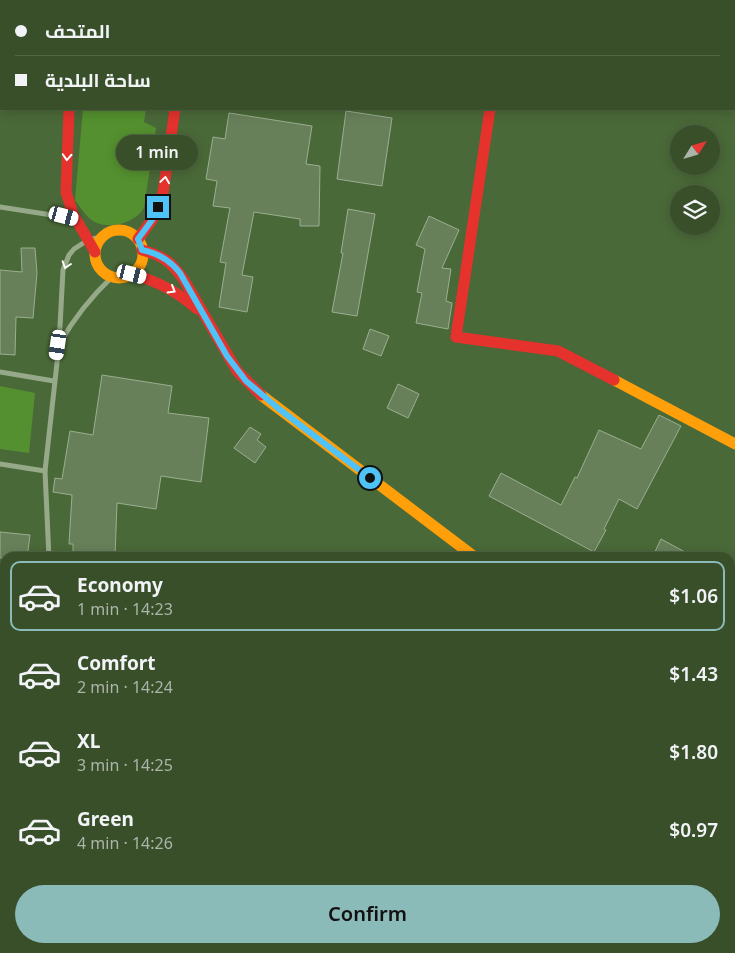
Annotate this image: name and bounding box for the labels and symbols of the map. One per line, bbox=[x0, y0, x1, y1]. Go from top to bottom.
north arrow bbox=[670, 125, 720, 175]
callout: 1 min bbox=[117, 134, 199, 170]
one-way arrow bbox=[62, 154, 72, 162]
one-way arrow bbox=[159, 175, 170, 183]
route end bbox=[147, 196, 169, 218]
car bbox=[47, 205, 80, 227]
one-way arrow bbox=[61, 261, 71, 269]
car bbox=[115, 263, 148, 285]
one-way arrow bbox=[166, 284, 175, 294]
car bbox=[48, 329, 67, 361]
route start bbox=[359, 467, 381, 489]

